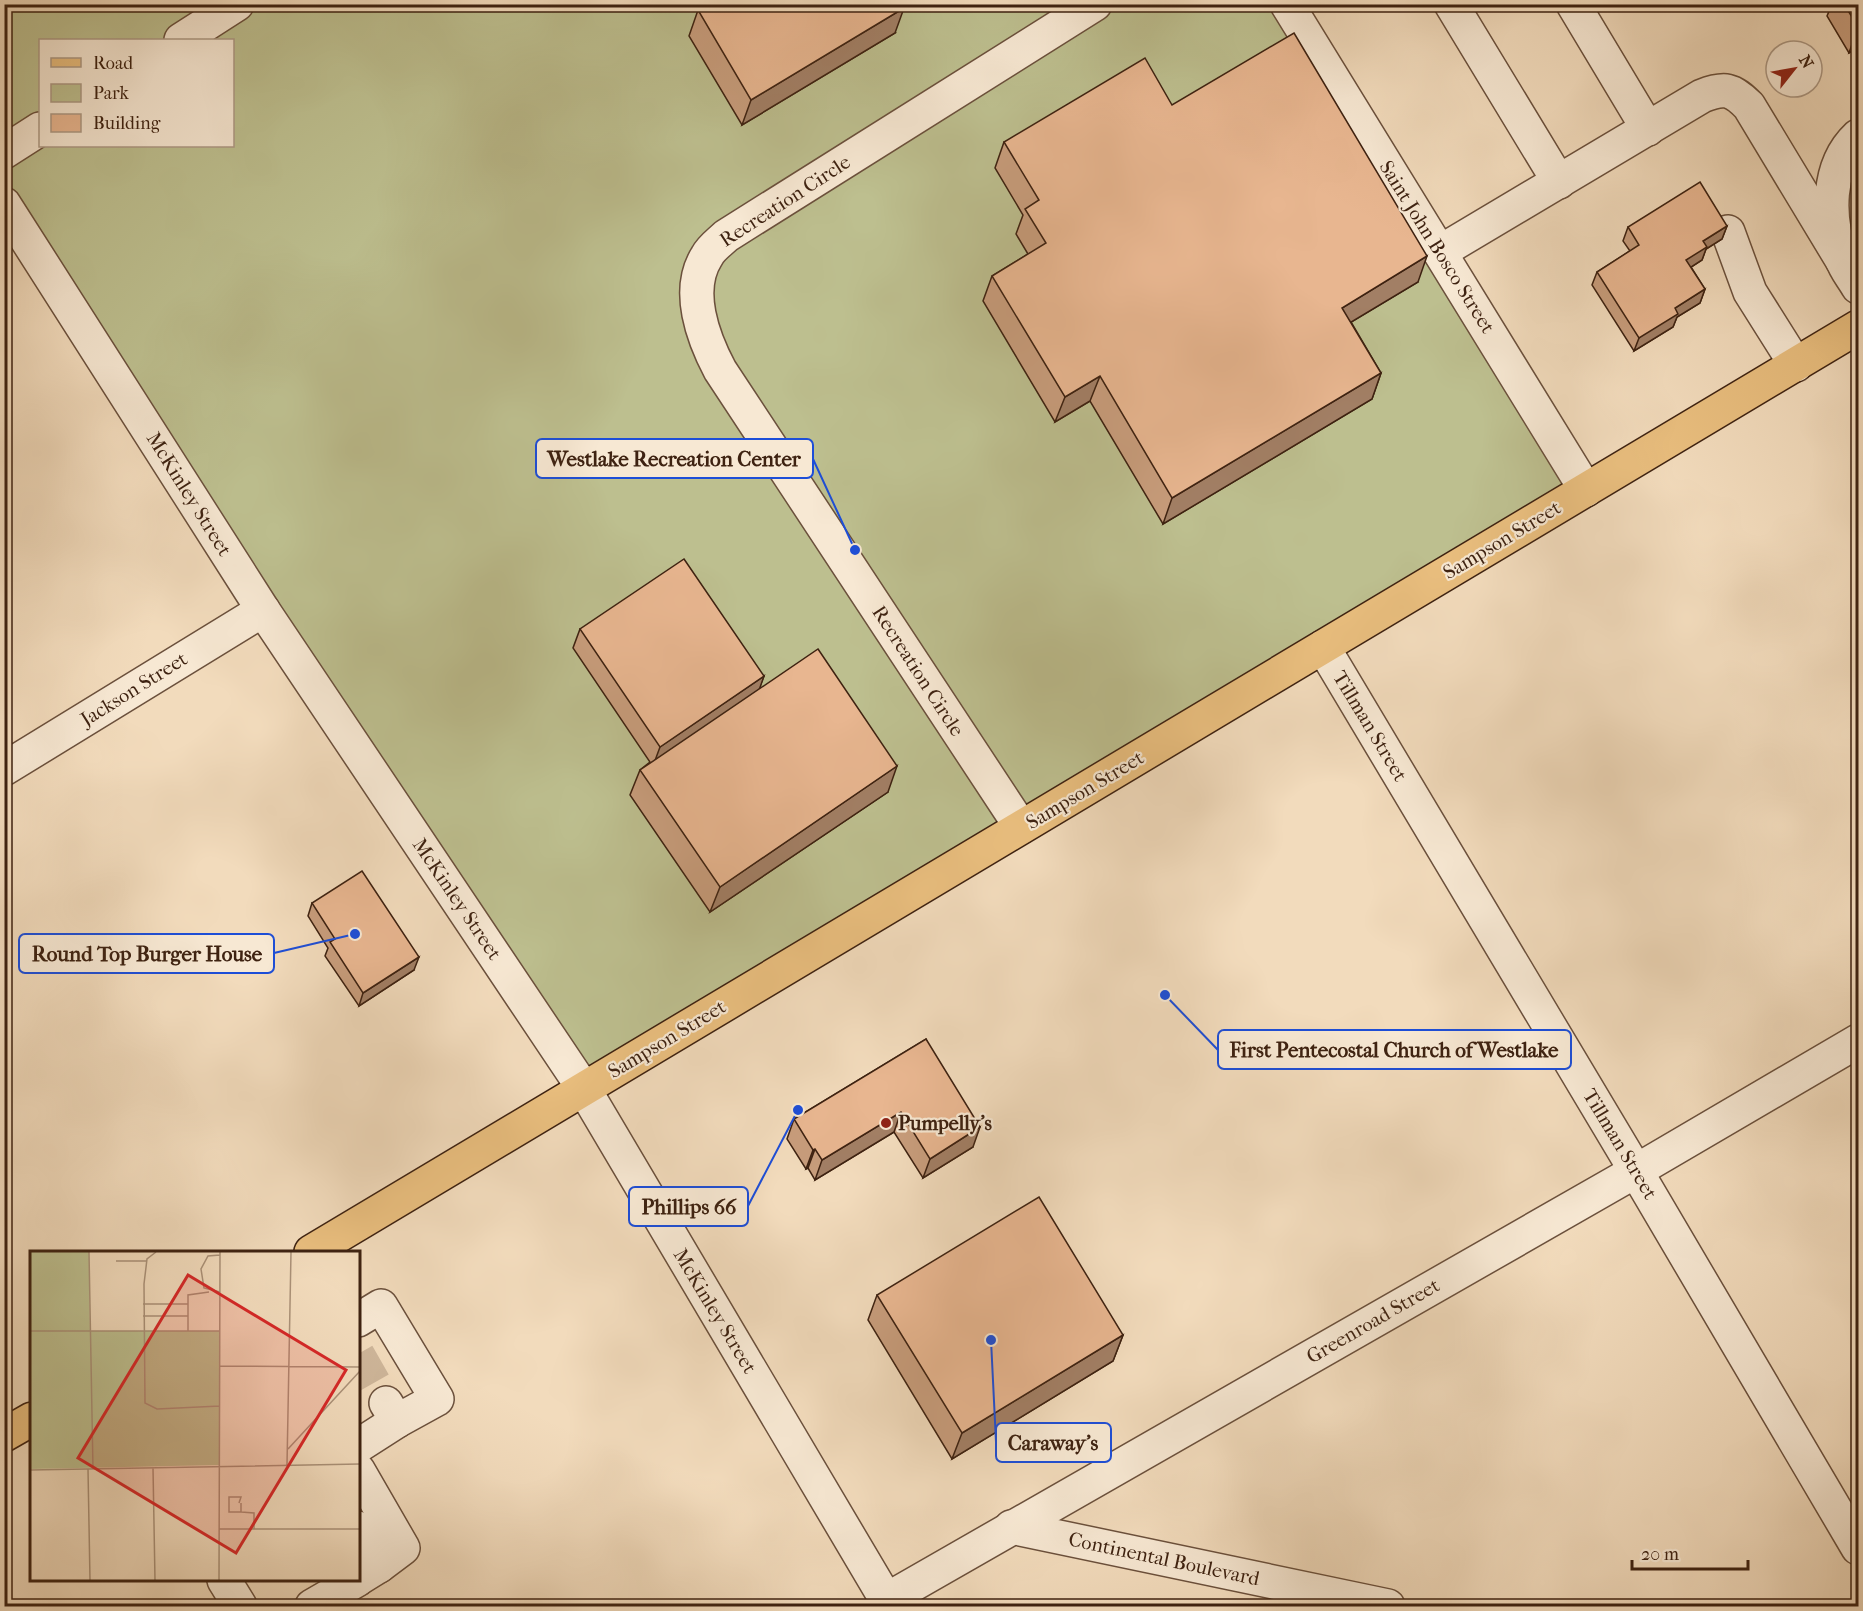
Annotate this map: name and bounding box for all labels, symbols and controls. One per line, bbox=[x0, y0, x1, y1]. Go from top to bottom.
legend bbox=[39, 39, 234, 147]
north arrow bbox=[1764, 39, 1824, 99]
text: N bbox=[1795, 51, 1818, 72]
text: Road bbox=[93, 53, 133, 74]
text: Park bbox=[93, 83, 130, 104]
text: Building bbox=[93, 113, 161, 134]
street label: Recreation Circle bbox=[715, 150, 855, 252]
street label: Saint John Bosco Street bbox=[1374, 156, 1500, 338]
street label: McKinley Street bbox=[142, 428, 236, 560]
callout: Westlake Recreation Center bbox=[536, 439, 813, 478]
text: Westlake Recreation Center bbox=[546, 447, 802, 471]
street label: Sampson Street bbox=[1439, 496, 1565, 584]
street label: Recreation Circle bbox=[867, 601, 969, 741]
street label: Jackson Street bbox=[75, 647, 192, 732]
street label: Tillman Street bbox=[1328, 667, 1412, 785]
street label: Sampson Street bbox=[1022, 746, 1148, 834]
street label: McKinley Street bbox=[408, 834, 506, 964]
callout: Round Top Burger House bbox=[19, 934, 274, 973]
text: Round Top Burger House bbox=[32, 942, 263, 966]
street label: Sampson Street bbox=[604, 995, 730, 1083]
callout: First Pentecostal Church of Westlake bbox=[1218, 1030, 1571, 1069]
text: First Pentecostal Church of Westlake bbox=[1229, 1038, 1559, 1062]
street label: Tillman Street bbox=[1578, 1085, 1662, 1203]
place label: Pumpelly's bbox=[898, 1112, 993, 1135]
marker: Pumpelly's bbox=[879, 1116, 893, 1130]
callout: Phillips 66 bbox=[629, 1187, 748, 1226]
text: Phillips 66 bbox=[642, 1195, 737, 1219]
street label: McKinley Street bbox=[669, 1244, 761, 1378]
inset map bbox=[30, 1251, 360, 1581]
street label: Greenroad Street bbox=[1302, 1274, 1444, 1368]
callout: Caraway's bbox=[996, 1423, 1111, 1462]
text: Caraway's bbox=[1008, 1431, 1099, 1455]
street label: Continental Boulevard bbox=[1066, 1528, 1263, 1591]
scale bar bbox=[1632, 1533, 1748, 1571]
text: 20 m bbox=[1641, 1544, 1679, 1565]

